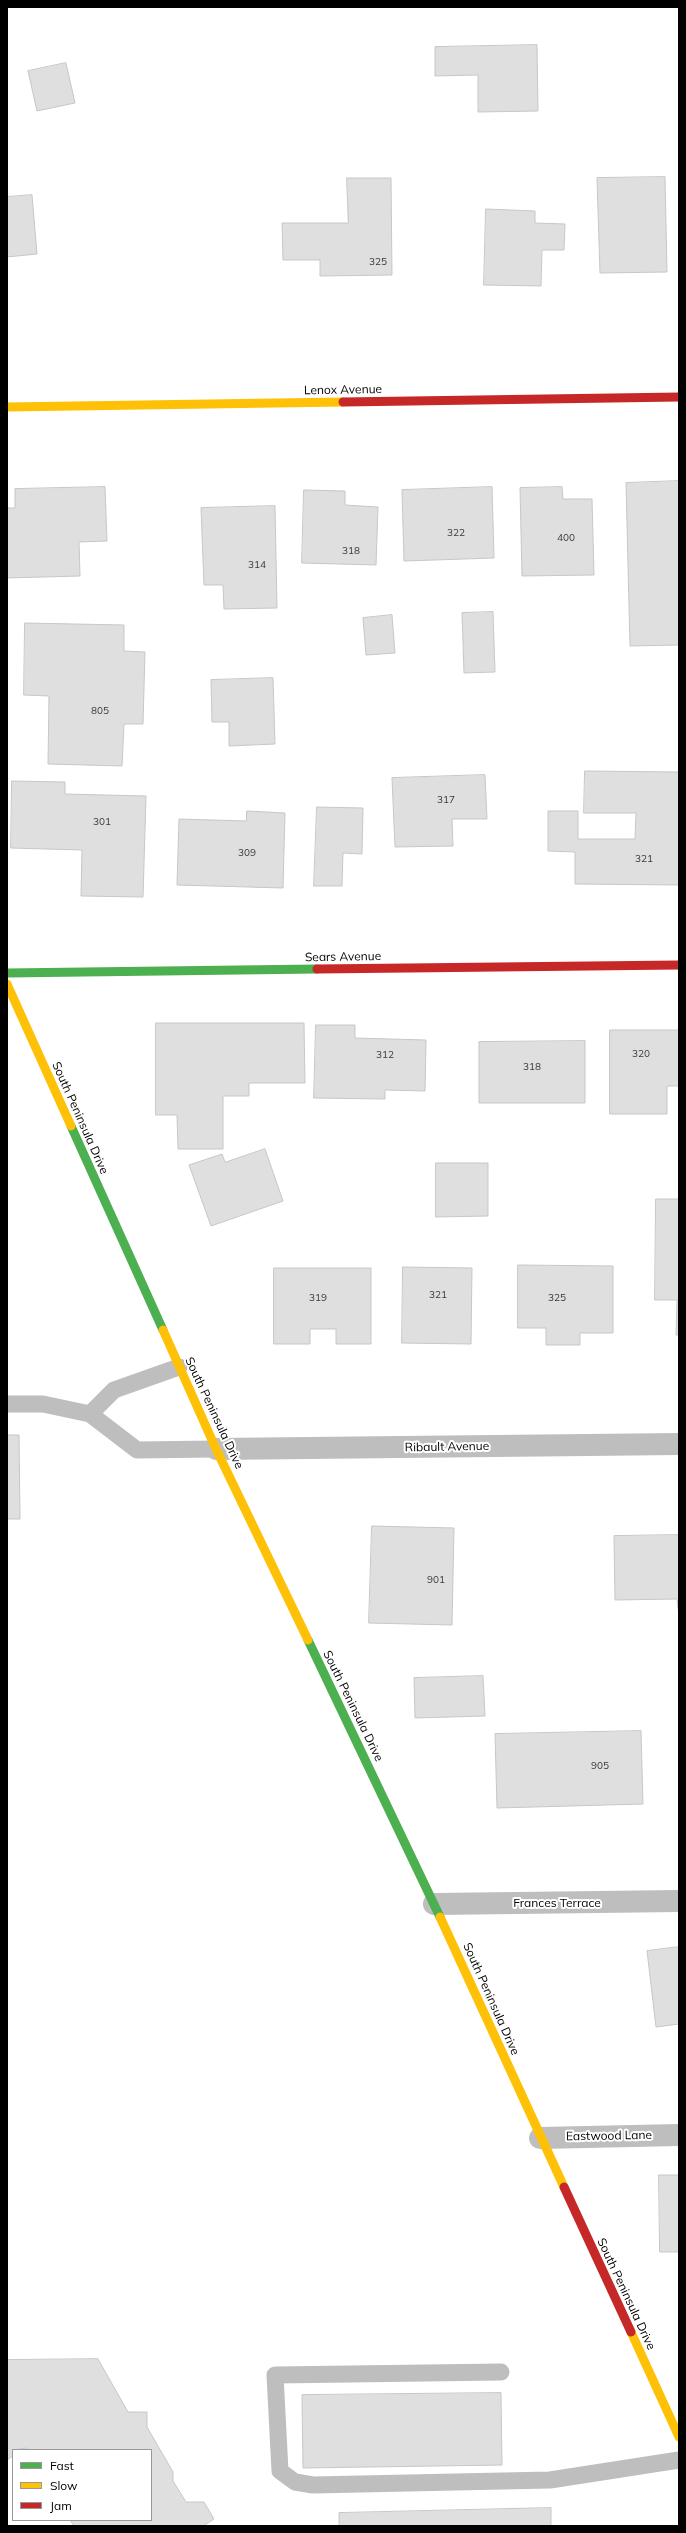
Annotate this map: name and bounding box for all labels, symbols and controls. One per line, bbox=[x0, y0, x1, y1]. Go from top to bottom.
house number: 325 bbox=[369, 256, 387, 268]
street label: Lenox Avenue bbox=[304, 382, 382, 398]
house number: 322 bbox=[447, 527, 465, 539]
house number: 400 bbox=[557, 532, 575, 544]
house number: 318 bbox=[342, 545, 360, 557]
house number: 314 bbox=[248, 559, 266, 571]
house number: 805 bbox=[91, 705, 109, 717]
house number: 317 bbox=[437, 794, 455, 806]
house number: 301 bbox=[93, 816, 111, 828]
house number: 309 bbox=[238, 847, 256, 859]
house number: 321 bbox=[635, 853, 653, 865]
street label: Sears Avenue bbox=[305, 949, 381, 965]
house number: 320 bbox=[632, 1048, 650, 1060]
house number: 312 bbox=[376, 1049, 394, 1061]
street label: South Peninsula Drive bbox=[49, 1060, 111, 1176]
house number: 318 bbox=[523, 1061, 541, 1073]
house number: 321 bbox=[429, 1289, 447, 1301]
house number: 319 bbox=[309, 1292, 327, 1304]
house number: 325 bbox=[548, 1292, 566, 1304]
street label: South Peninsula Drive bbox=[182, 1355, 246, 1471]
street label: Ribault Avenue bbox=[405, 1439, 489, 1455]
house number: 901 bbox=[427, 1574, 445, 1586]
street label: South Peninsula Drive bbox=[320, 1648, 386, 1764]
house number: 905 bbox=[591, 1760, 609, 1772]
street label: Frances Terrace bbox=[513, 1896, 601, 1910]
street label: South Peninsula Drive bbox=[460, 1941, 522, 2057]
street label: Eastwood Lane bbox=[566, 2128, 652, 2144]
street label: South Peninsula Drive bbox=[594, 2236, 658, 2352]
legend bbox=[12, 2449, 152, 2521]
text: Fast bbox=[50, 2458, 74, 2473]
text: Slow bbox=[50, 2478, 78, 2493]
text: Jam bbox=[50, 2498, 72, 2513]

